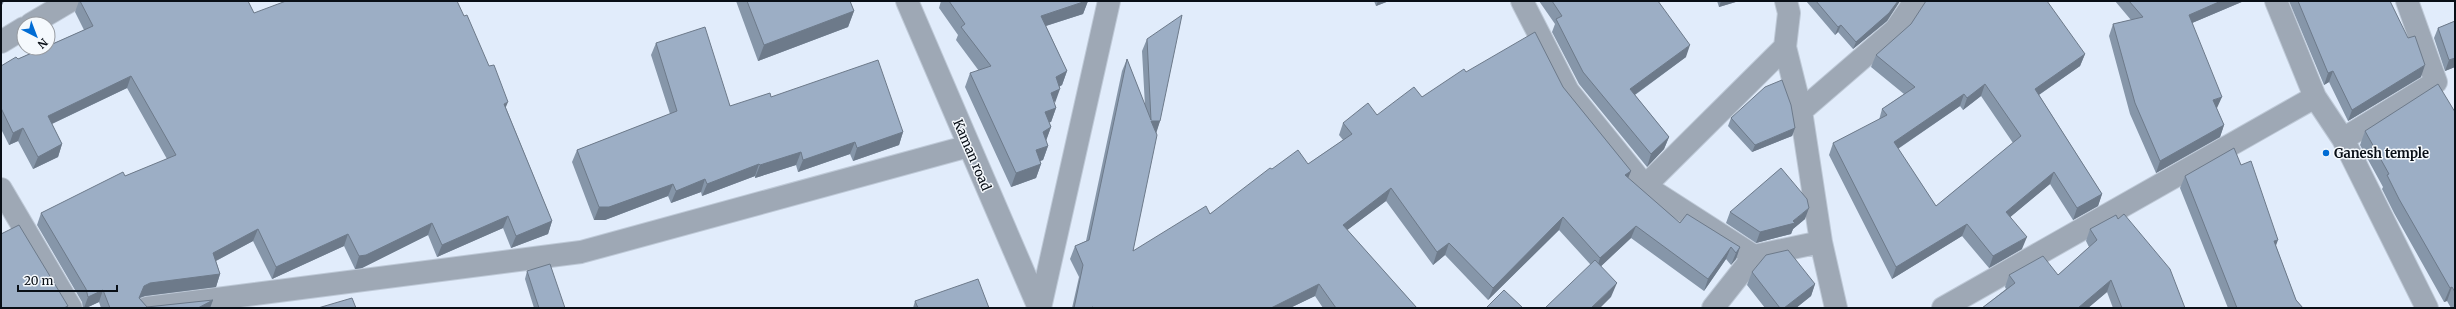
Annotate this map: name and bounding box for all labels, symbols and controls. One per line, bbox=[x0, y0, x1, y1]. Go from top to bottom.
north arrow bbox=[16, 16, 56, 56]
text: N bbox=[35, 35, 51, 52]
street label: Kaman road bbox=[949, 117, 995, 193]
place label: Ganesh temple bbox=[2334, 145, 2429, 162]
marker: Ganesh temple bbox=[2321, 148, 2331, 158]
scale bar bbox=[18, 267, 117, 293]
text: 20 m bbox=[24, 273, 53, 288]

